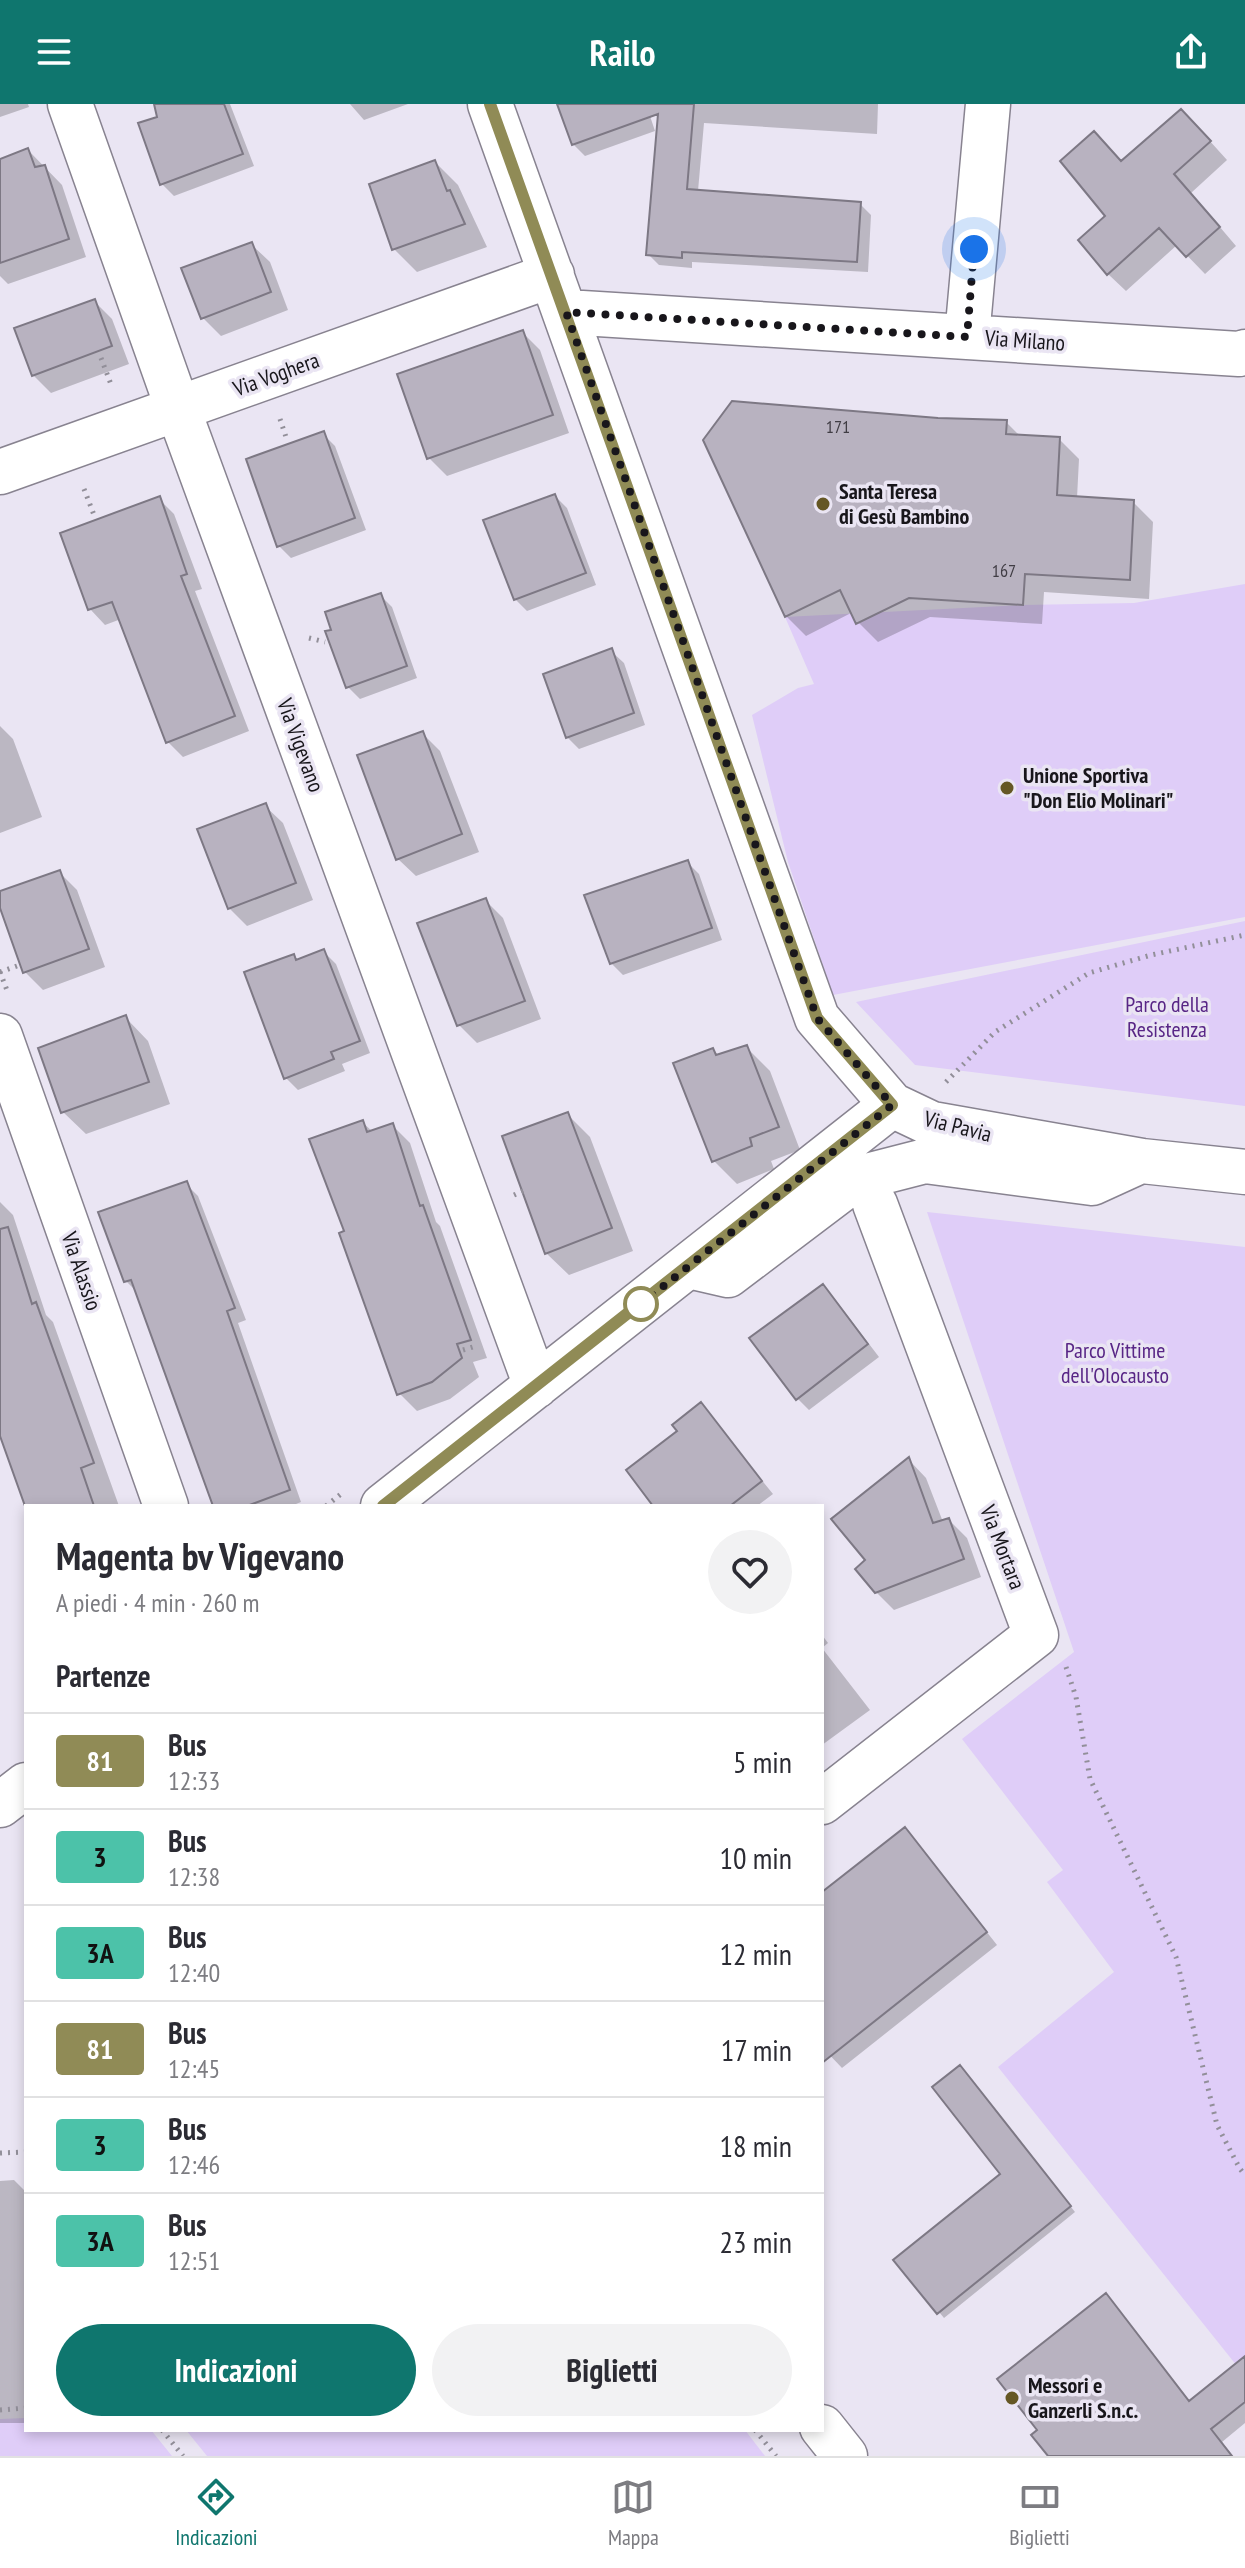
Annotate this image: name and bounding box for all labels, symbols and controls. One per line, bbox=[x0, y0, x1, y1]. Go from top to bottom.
text: Railo bbox=[590, 29, 655, 76]
icon: menu bbox=[32, 30, 76, 74]
icon: share bbox=[1169, 30, 1213, 74]
your location bbox=[954, 229, 994, 269]
street label: Via Milano bbox=[983, 323, 1066, 357]
street label: Via Voghera bbox=[228, 346, 323, 403]
house number: 171 bbox=[826, 415, 850, 438]
place label: Santa Teresa di Gesù Bambino bbox=[839, 477, 969, 530]
marker: Santa Teresa di Gesù Bambino bbox=[814, 495, 832, 513]
house number: 167 bbox=[992, 559, 1016, 582]
street label: Via Vigevano bbox=[271, 693, 331, 796]
place label: Unione Sportiva "Don Elio Molinari" bbox=[1023, 761, 1174, 814]
marker: Unione Sportiva "Don Elio Molinari" bbox=[998, 779, 1016, 797]
park label: Parco della Resistenza bbox=[1125, 990, 1209, 1043]
street label: Via Pavia bbox=[920, 1104, 995, 1148]
street label: Via Alassio bbox=[55, 1227, 108, 1314]
unlabelled marker bbox=[624, 1287, 658, 1321]
park label: Parco Vittime dell'Olocausto bbox=[1061, 1336, 1169, 1389]
street label: Via Mortara bbox=[974, 1500, 1032, 1593]
button: heart bbox=[708, 1530, 792, 1614]
text: Magenta bv Vigevano bbox=[56, 1531, 344, 1580]
text: A piedi · 4 min · 260 m bbox=[56, 1586, 259, 1619]
text: Partenze bbox=[56, 1656, 151, 1695]
text: Bus bbox=[168, 1725, 207, 1764]
text: 81 bbox=[87, 1742, 113, 1779]
text: 5 min bbox=[733, 1742, 792, 1781]
text: 12:33 bbox=[168, 1764, 220, 1797]
text: Bus bbox=[168, 1821, 207, 1860]
text: 3 bbox=[93, 1838, 107, 1875]
text: 10 min bbox=[719, 1838, 792, 1877]
text: 12:38 bbox=[168, 1860, 220, 1893]
text: Bus bbox=[168, 1917, 207, 1956]
text: 3A bbox=[86, 1934, 114, 1971]
text: 12 min bbox=[719, 1934, 792, 1973]
text: 12:40 bbox=[168, 1956, 220, 1989]
text: Bus bbox=[168, 2013, 207, 2052]
text: 81 bbox=[87, 2030, 113, 2067]
text: 17 min bbox=[721, 2030, 792, 2069]
text: 12:45 bbox=[168, 2052, 220, 2085]
text: Bus bbox=[168, 2109, 207, 2148]
text: 3 bbox=[93, 2126, 107, 2163]
text: 18 min bbox=[719, 2126, 792, 2165]
text: 12:46 bbox=[168, 2148, 220, 2181]
text: Bus bbox=[168, 2205, 207, 2244]
text: 3A bbox=[86, 2222, 114, 2259]
text: 23 min bbox=[719, 2222, 792, 2261]
text: 12:51 bbox=[168, 2244, 220, 2277]
button: Indicazioni bbox=[56, 2324, 416, 2416]
button: Biglietti bbox=[432, 2324, 792, 2416]
place label: Messori e Ganzerli S.n.c. bbox=[1028, 2371, 1138, 2424]
marker: Messori e Ganzerli S.n.c. bbox=[1003, 2389, 1021, 2407]
tab: Indicazioni bbox=[175, 2475, 258, 2551]
tab: Mappa bbox=[608, 2475, 659, 2551]
tab: Biglietti bbox=[1009, 2475, 1070, 2551]

